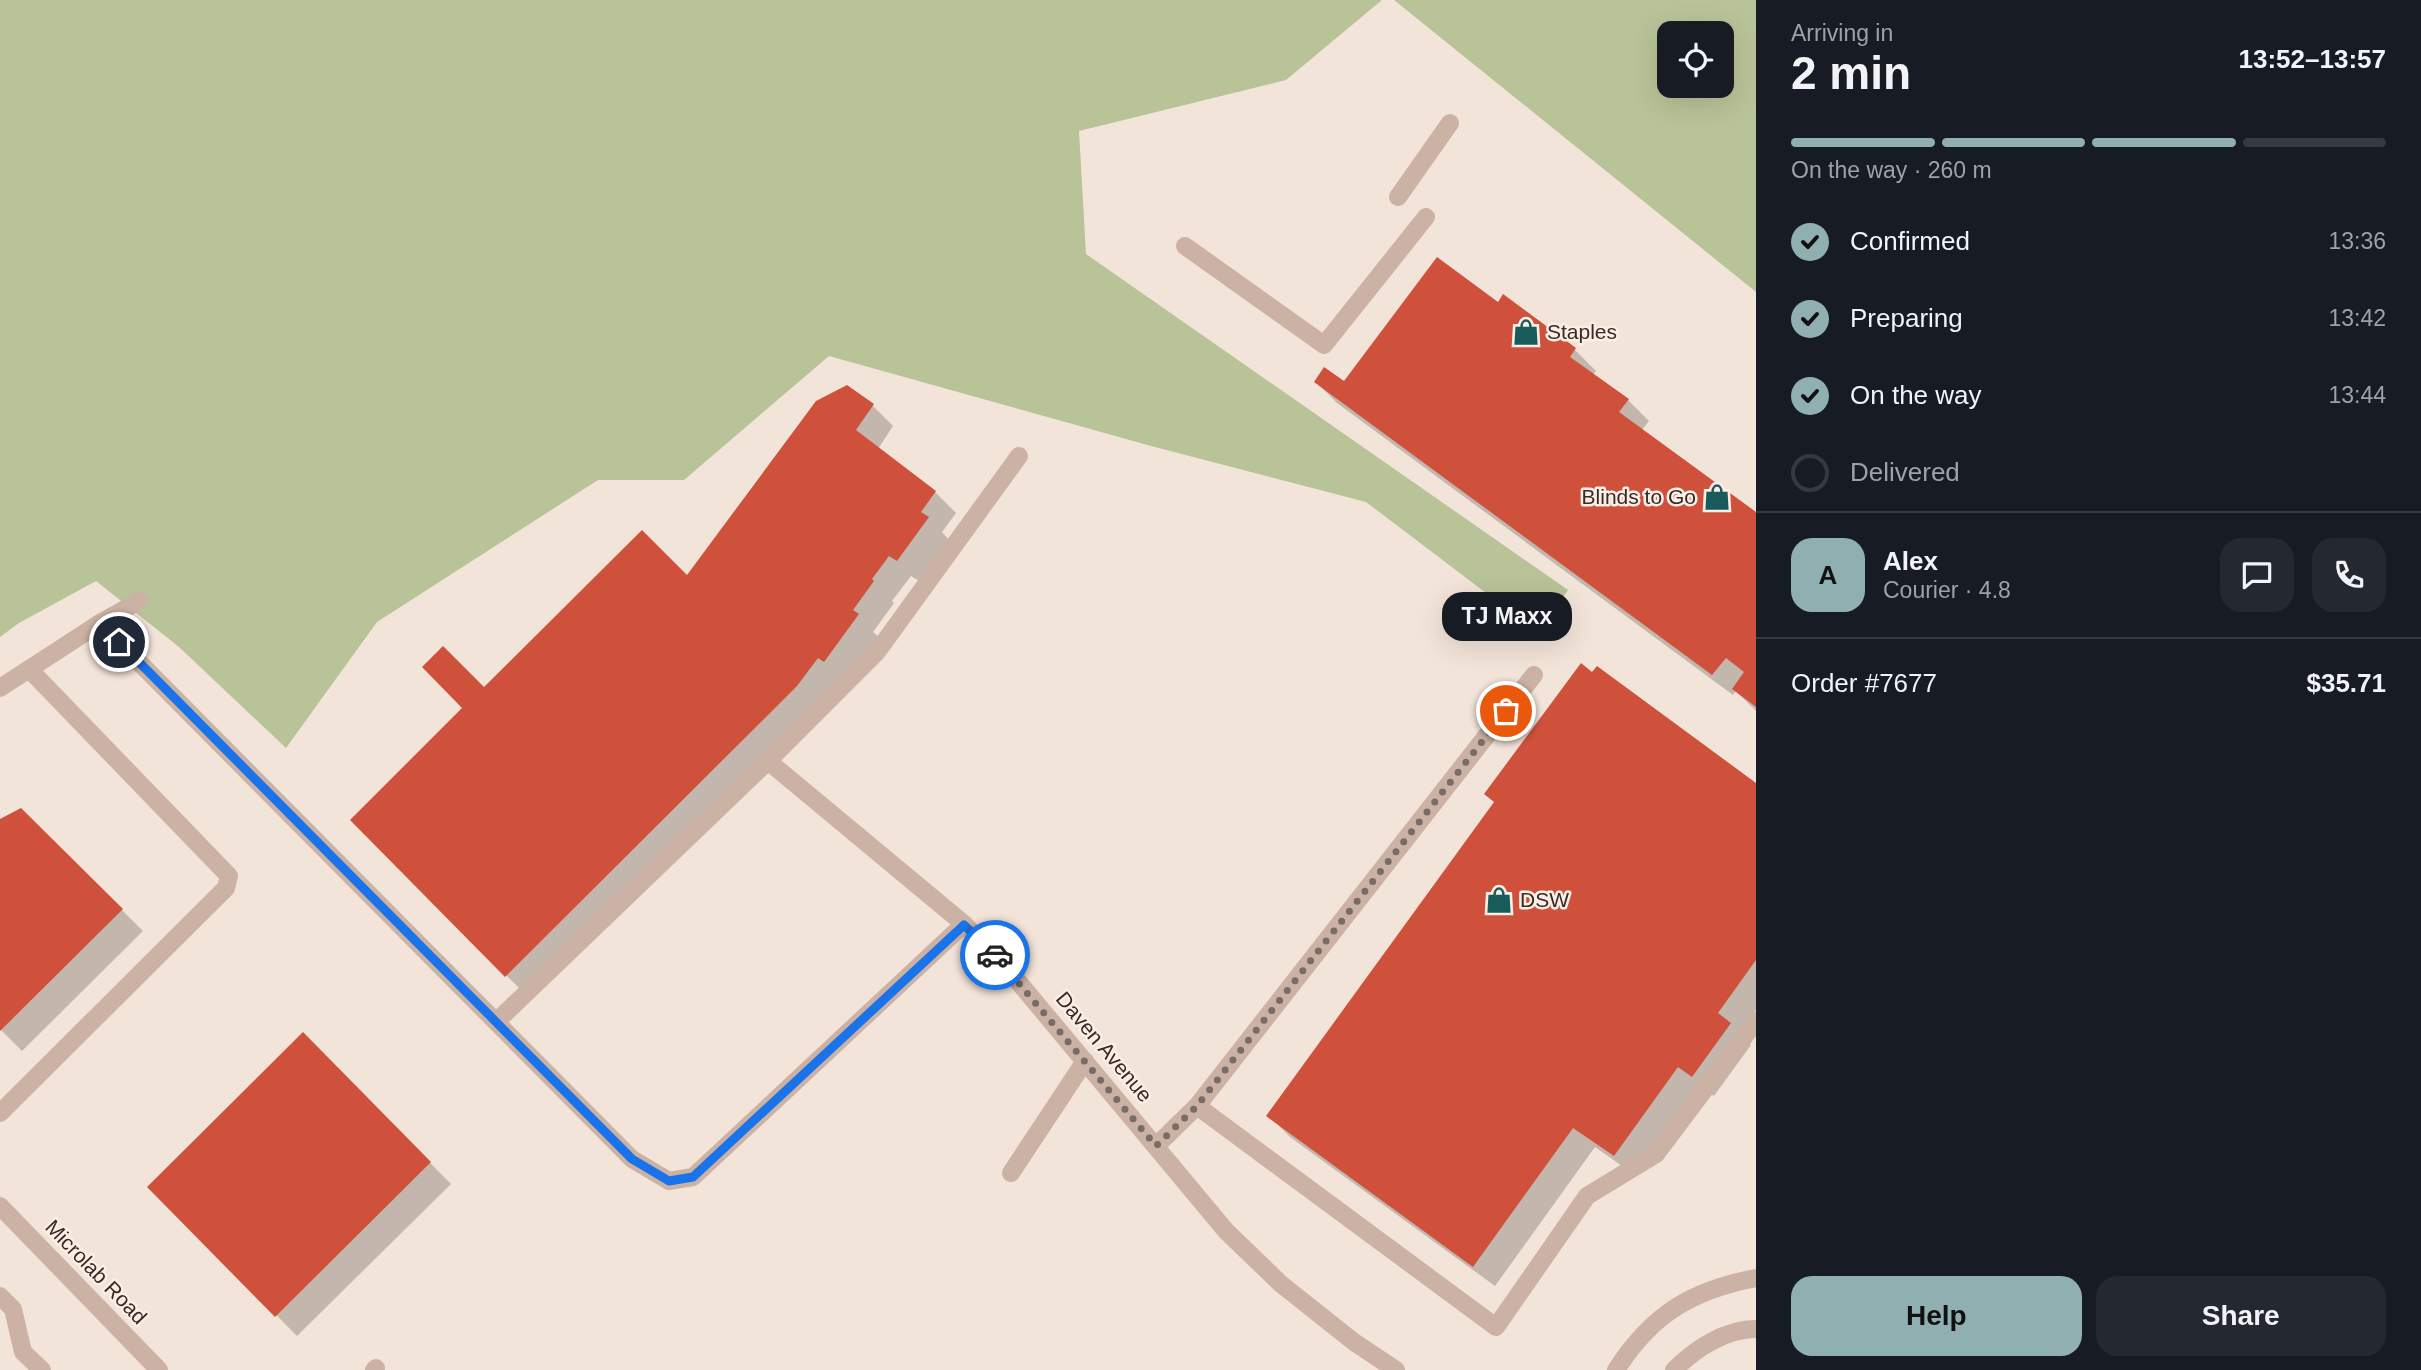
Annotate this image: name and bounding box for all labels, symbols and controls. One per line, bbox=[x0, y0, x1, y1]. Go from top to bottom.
text: Arriving in bbox=[1791, 20, 1893, 46]
map controls bbox=[1657, 21, 1734, 98]
button: locate bbox=[1657, 21, 1734, 98]
text: 13:52–13:57 bbox=[2239, 44, 2386, 74]
text: 2 min bbox=[1791, 47, 1911, 99]
text: On the way · 260 m bbox=[1791, 157, 1992, 183]
icon: check bbox=[1791, 223, 1829, 261]
text: Confirmed bbox=[1850, 226, 1970, 256]
text: 13:36 bbox=[2328, 228, 2386, 254]
icon: check bbox=[1791, 300, 1829, 338]
text: Preparing bbox=[1850, 303, 1963, 333]
text: 13:42 bbox=[2328, 305, 2386, 331]
shop icon: Staples bbox=[1511, 317, 1541, 347]
place label: Staples bbox=[1547, 320, 1617, 343]
icon: check bbox=[1791, 377, 1829, 415]
text: On the way bbox=[1850, 380, 1982, 410]
text: 13:44 bbox=[2328, 382, 2386, 408]
text: Delivered bbox=[1850, 457, 1960, 487]
shop icon: Blinds to Go bbox=[1702, 482, 1732, 512]
place label: Blinds to Go bbox=[1582, 485, 1696, 508]
button: chat bbox=[2220, 538, 2294, 612]
button: phone bbox=[2312, 538, 2386, 612]
text: Alex bbox=[1883, 546, 1938, 576]
text: A bbox=[1819, 560, 1837, 590]
text: Courier · 4.8 bbox=[1883, 577, 2011, 603]
callout: TJ Maxx bbox=[1441, 592, 1571, 641]
text: TJ Maxx bbox=[1462, 603, 1552, 629]
pin bbox=[89, 612, 149, 672]
icon: home bbox=[100, 623, 138, 661]
text: Order #7677 bbox=[1791, 668, 1937, 698]
text: $35.71 bbox=[2306, 668, 2386, 698]
pin bbox=[1476, 681, 1536, 741]
icon: bag bbox=[1487, 692, 1525, 730]
shop icon: DSW bbox=[1484, 885, 1514, 915]
place label: DSW bbox=[1520, 888, 1569, 911]
courier bbox=[960, 920, 1030, 990]
icon: car bbox=[976, 936, 1014, 974]
street label: Daven Avenue bbox=[1052, 987, 1157, 1106]
street label: Microlab Road bbox=[41, 1215, 152, 1328]
button: Help bbox=[1791, 1276, 2082, 1356]
button: Share bbox=[2096, 1276, 2386, 1356]

